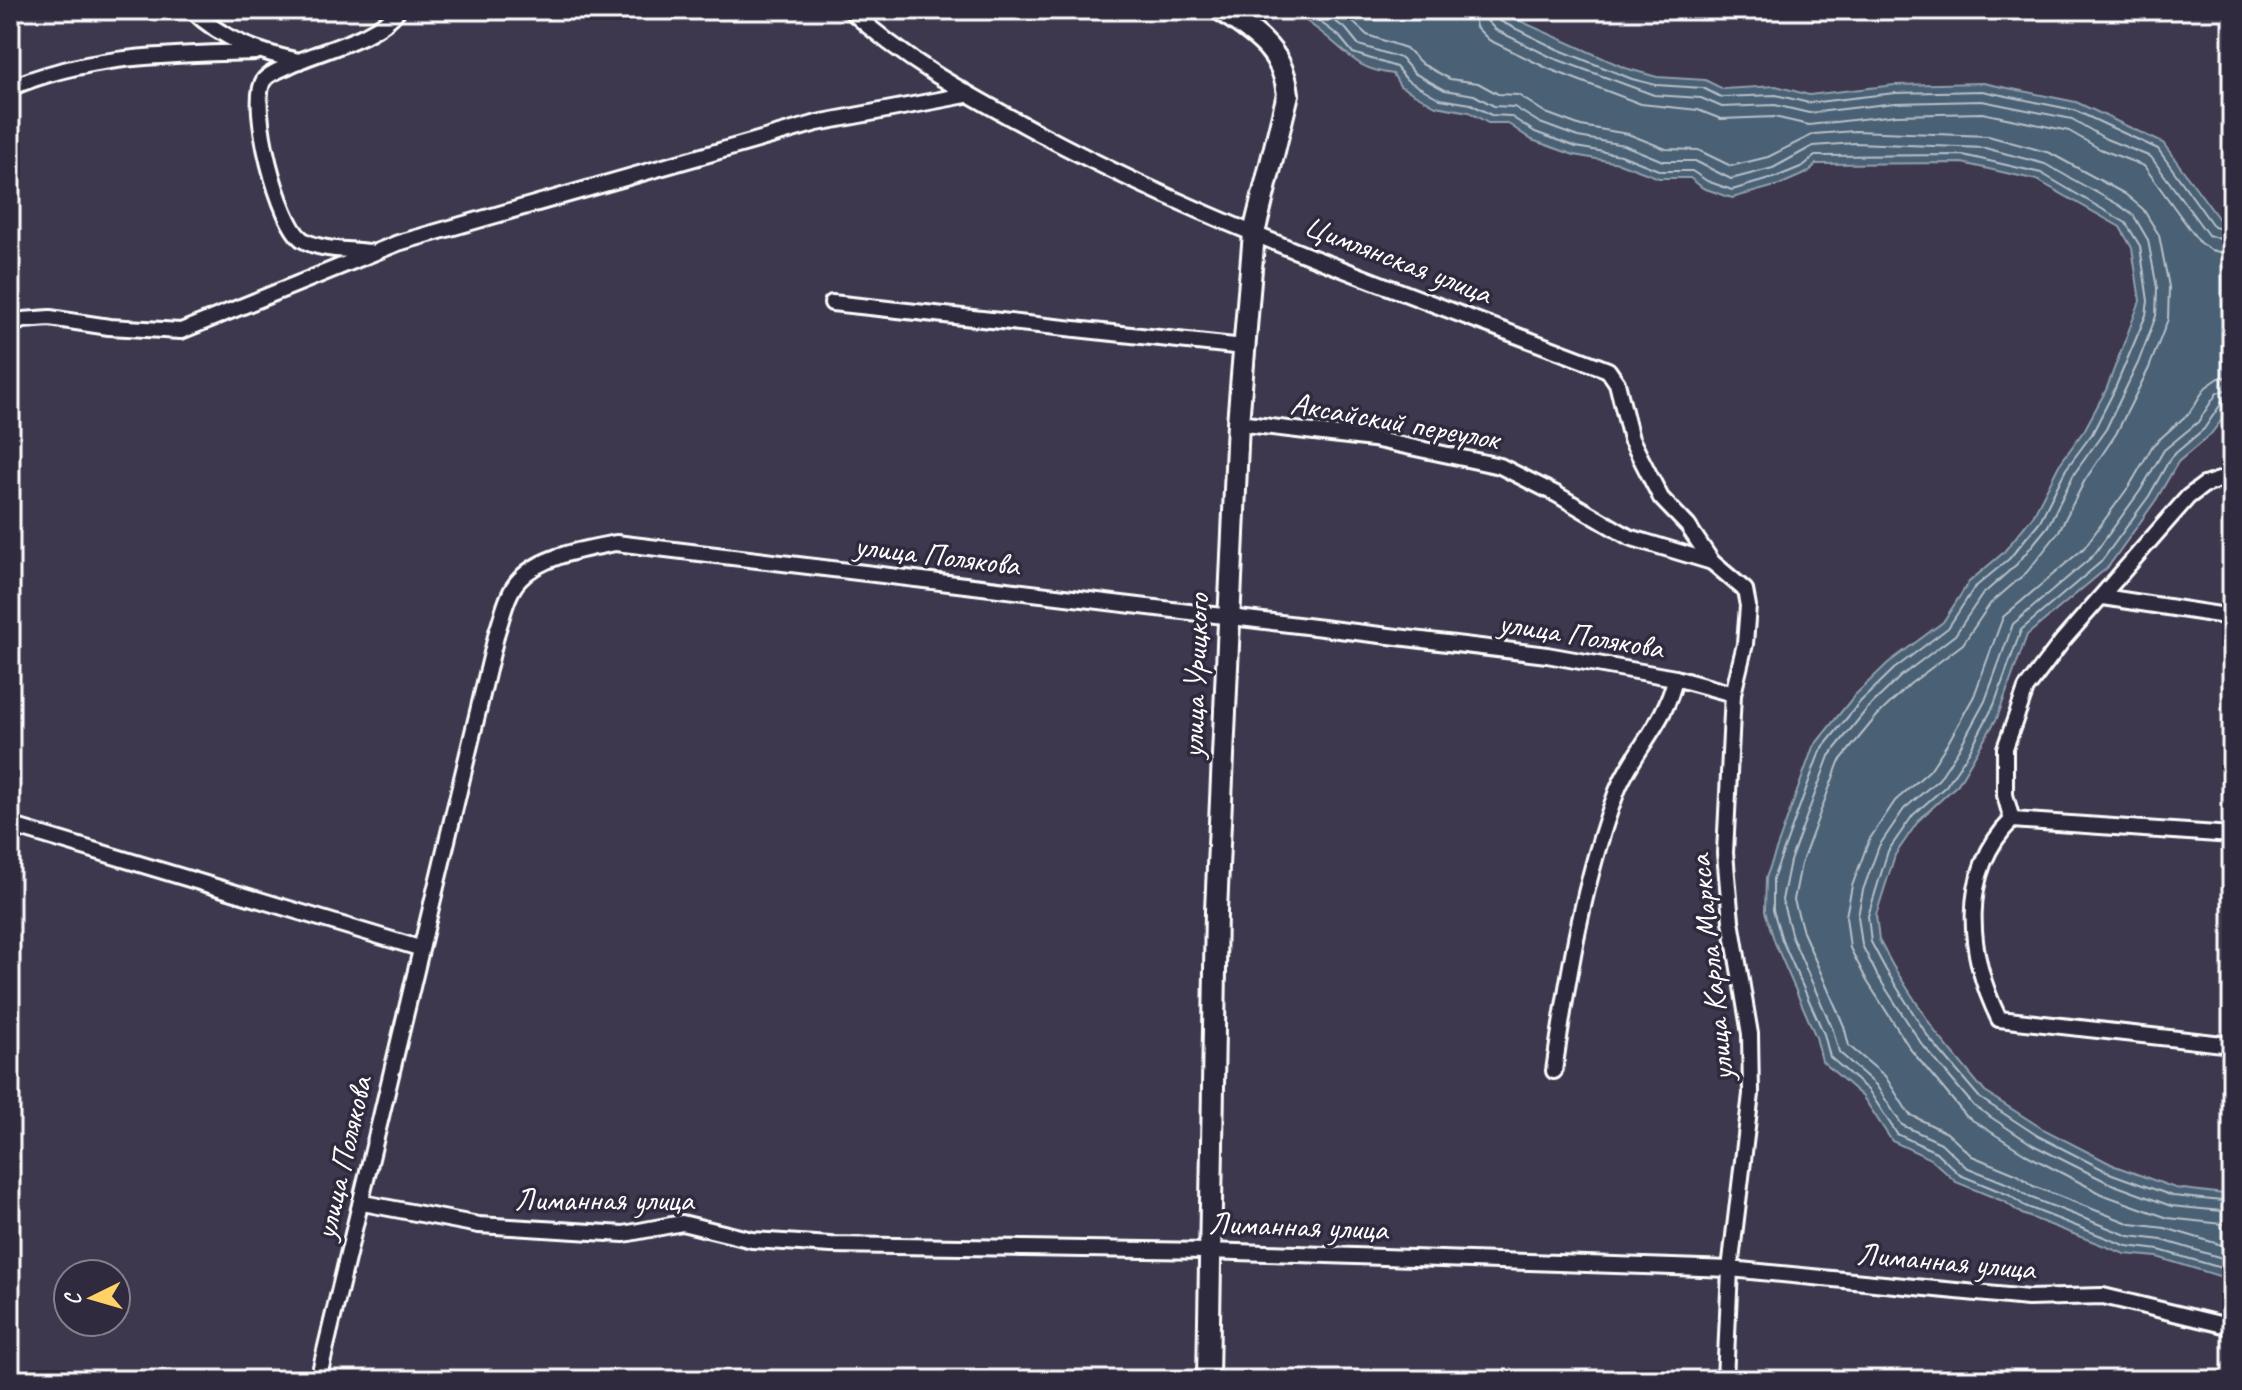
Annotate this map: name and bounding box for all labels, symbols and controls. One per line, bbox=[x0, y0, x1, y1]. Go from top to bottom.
street label: Цимлянская улица bbox=[1298, 204, 1499, 314]
street label: Аксайский переулок bbox=[1288, 383, 1506, 460]
street label: улица Полякова bbox=[850, 524, 1024, 586]
street label: улица Урицкого bbox=[1172, 591, 1218, 761]
street label: улица Полякова bbox=[1494, 601, 1668, 669]
street label: улица Карла Маркса bbox=[1679, 851, 1743, 1085]
street label: улица Полякова bbox=[304, 1071, 382, 1245]
street label: Лиманная улица bbox=[514, 1179, 696, 1220]
street label: Лиманная улица bbox=[1208, 1202, 1390, 1250]
street label: Лиманная улица bbox=[1855, 1233, 2039, 1289]
north arrow bbox=[52, 1258, 132, 1338]
text: С bbox=[58, 1290, 87, 1306]

